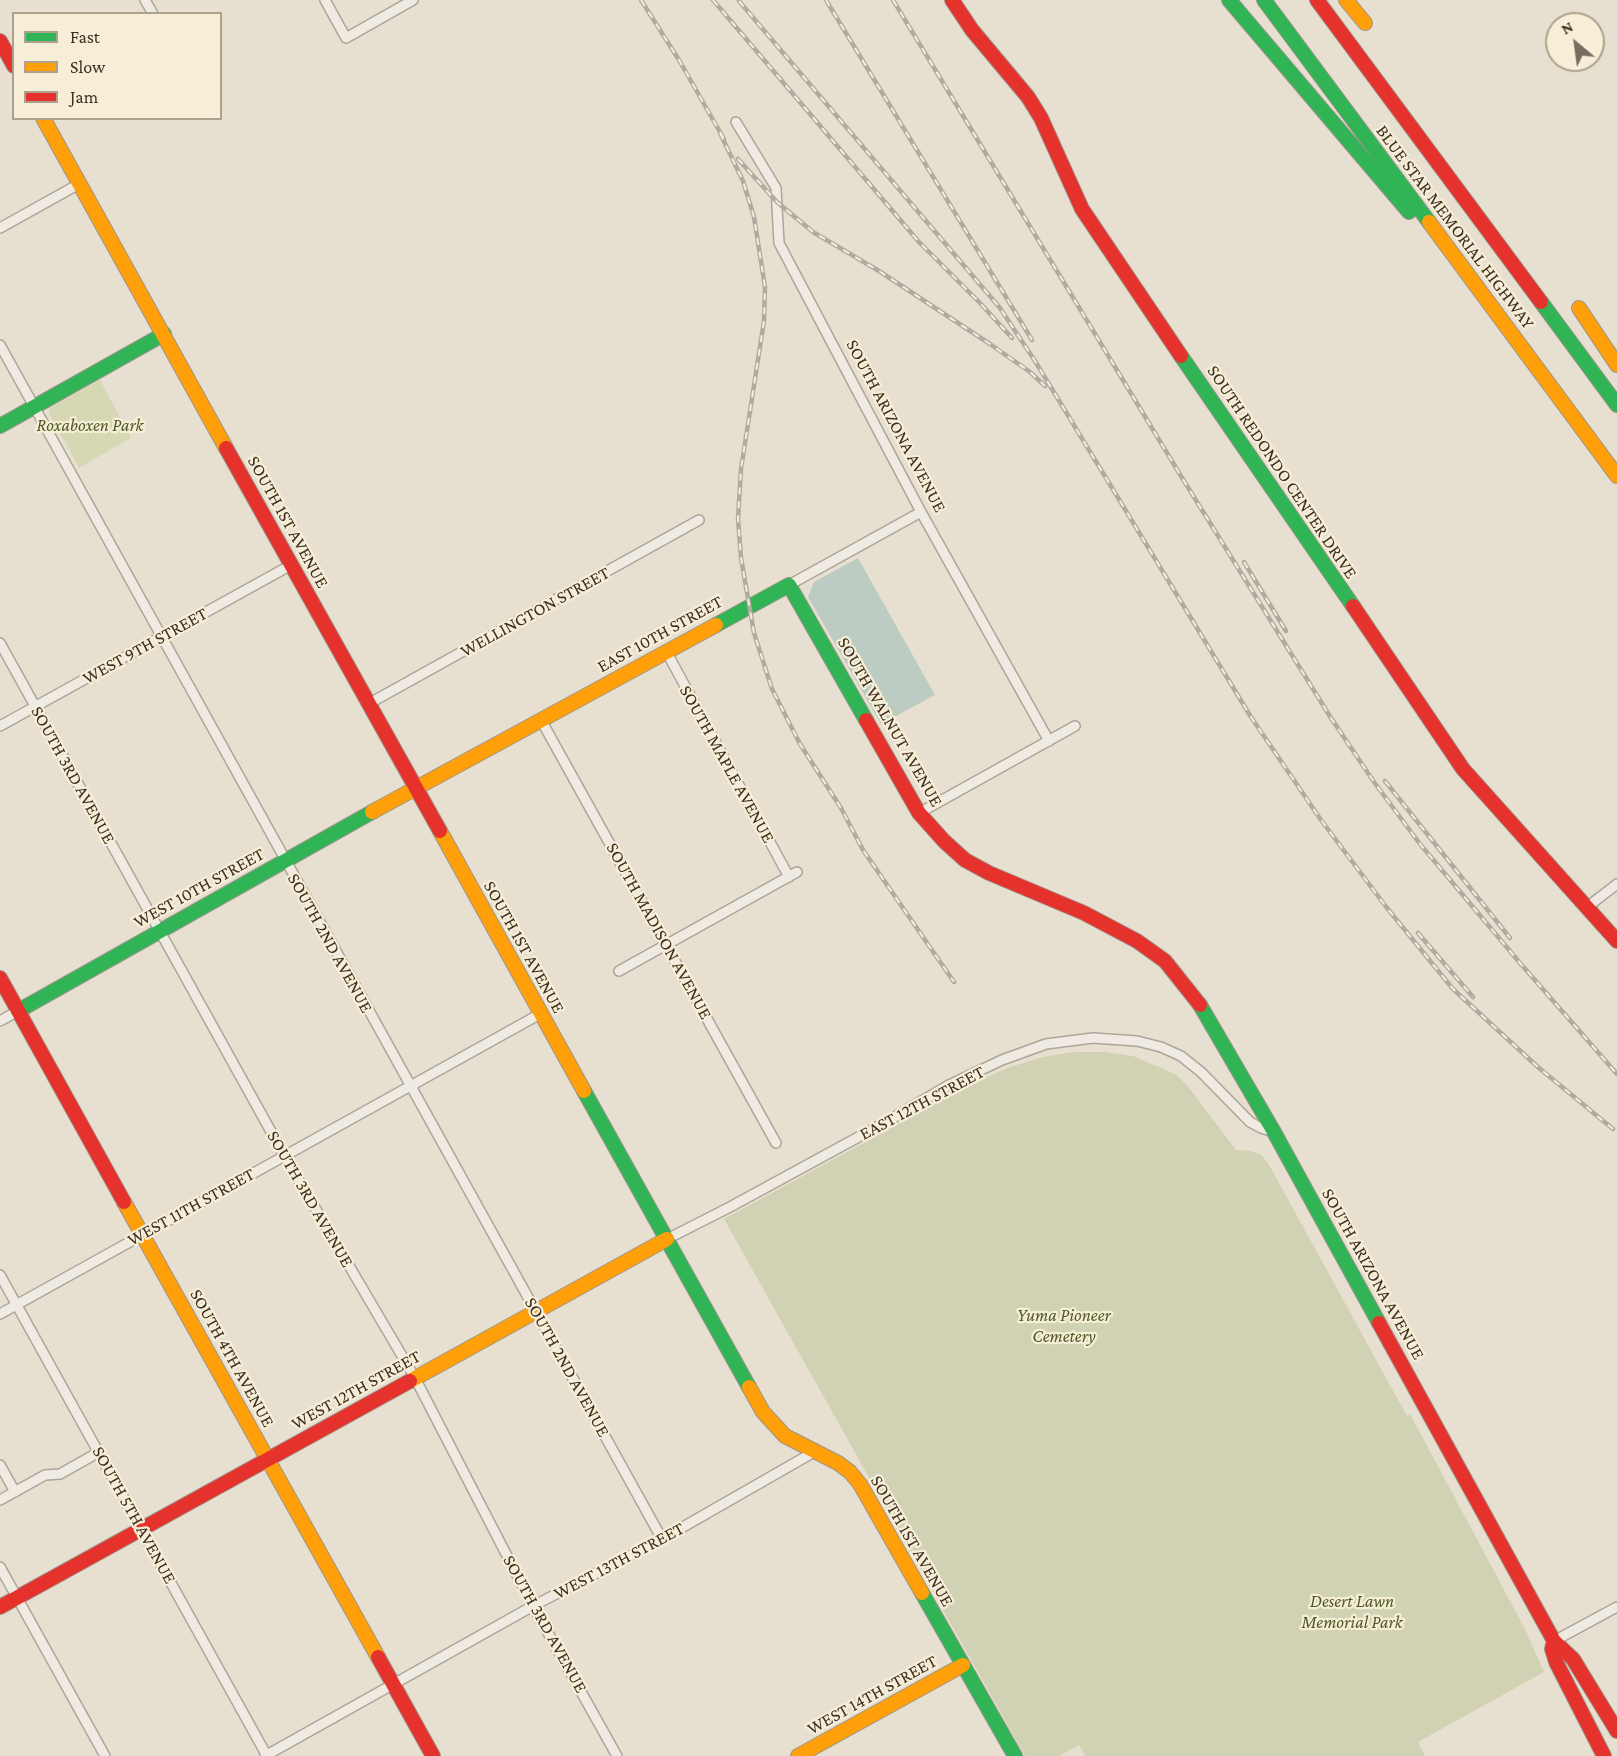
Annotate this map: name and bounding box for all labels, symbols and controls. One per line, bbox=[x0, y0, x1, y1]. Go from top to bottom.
legend bbox=[12, 12, 222, 120]
north arrow bbox=[1545, 12, 1605, 72]
text: N bbox=[1558, 17, 1576, 38]
text: Fast bbox=[70, 27, 100, 47]
text: Slow bbox=[70, 57, 105, 77]
text: Jam bbox=[70, 87, 98, 107]
street label: BLUE STAR MEMORIAL HIGHWAY bbox=[1371, 121, 1539, 333]
street label: SOUTH ARIZONA AVENUE bbox=[841, 336, 951, 516]
street label: SOUTH REDONDO CENTER DRIVE bbox=[1202, 361, 1362, 583]
park label: Roxaboxen Park bbox=[37, 414, 143, 436]
street label: SOUTH 1ST AVENUE bbox=[243, 452, 333, 592]
street label: WELLINGTON STREET bbox=[457, 562, 613, 662]
street label: EAST 10TH STREET bbox=[594, 591, 726, 677]
street label: WEST 9TH STREET bbox=[79, 603, 211, 689]
street label: SOUTH WALNUT AVENUE bbox=[833, 633, 947, 811]
street label: SOUTH MAPLE AVENUE bbox=[675, 681, 779, 847]
street label: SOUTH 3RD AVENUE bbox=[26, 702, 120, 848]
street label: SOUTH MADISON AVENUE bbox=[601, 839, 717, 1023]
street label: WEST 10TH STREET bbox=[130, 843, 268, 933]
street label: SOUTH 2ND AVENUE bbox=[283, 869, 377, 1017]
street label: SOUTH 1ST AVENUE bbox=[479, 877, 569, 1017]
street label: EAST 12TH STREET bbox=[856, 1061, 988, 1145]
street label: SOUTH 3RD AVENUE bbox=[262, 1127, 358, 1271]
street label: WEST 11TH STREET bbox=[124, 1163, 258, 1251]
street label: SOUTH ARIZONA AVENUE bbox=[1317, 1185, 1429, 1363]
street label: SOUTH 4TH AVENUE bbox=[185, 1285, 279, 1431]
street label: SOUTH 2ND AVENUE bbox=[520, 1293, 614, 1441]
park label: Yuma Pioneer Cemetery bbox=[1017, 1304, 1111, 1346]
street label: WEST 12TH STREET bbox=[288, 1345, 424, 1435]
street label: SOUTH 5TH AVENUE bbox=[87, 1443, 181, 1587]
street label: SOUTH 1ST AVENUE bbox=[866, 1472, 958, 1610]
street label: WEST 13TH STREET bbox=[550, 1518, 688, 1604]
street label: SOUTH 3RD AVENUE bbox=[498, 1551, 592, 1697]
park label: Desert Lawn Memorial Park bbox=[1301, 1590, 1403, 1632]
street label: WEST 14TH STREET bbox=[803, 1650, 941, 1740]

